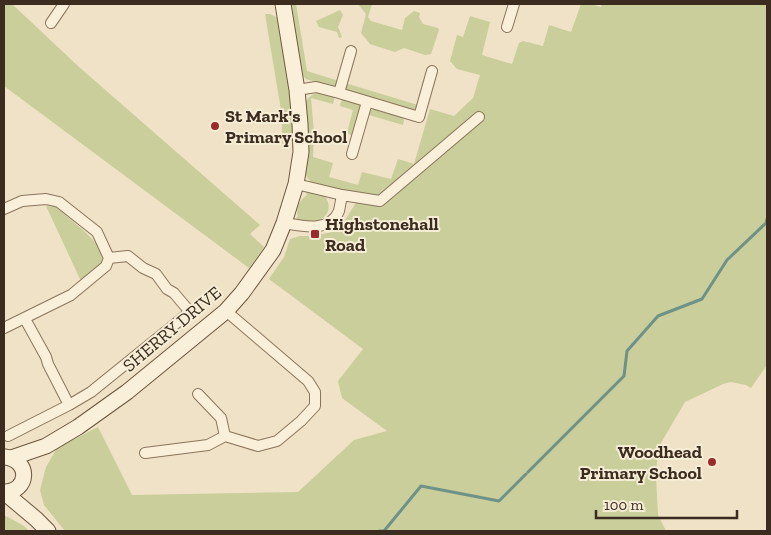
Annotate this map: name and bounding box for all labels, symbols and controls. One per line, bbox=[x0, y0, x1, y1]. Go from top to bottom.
place label: St Mark's Primary School bbox=[225, 105, 347, 148]
marker: St Mark's Primary School bbox=[209, 120, 221, 132]
place label: Highstonehall Road bbox=[325, 213, 439, 256]
marker: Highstonehall Road bbox=[309, 228, 321, 240]
street label: SHERRY DRIVE bbox=[118, 281, 226, 377]
place label: Woodhead Primary School bbox=[580, 441, 703, 484]
marker: Woodhead Primary School bbox=[706, 456, 718, 468]
scale bar bbox=[596, 488, 737, 520]
text: 100 m bbox=[604, 496, 643, 514]

